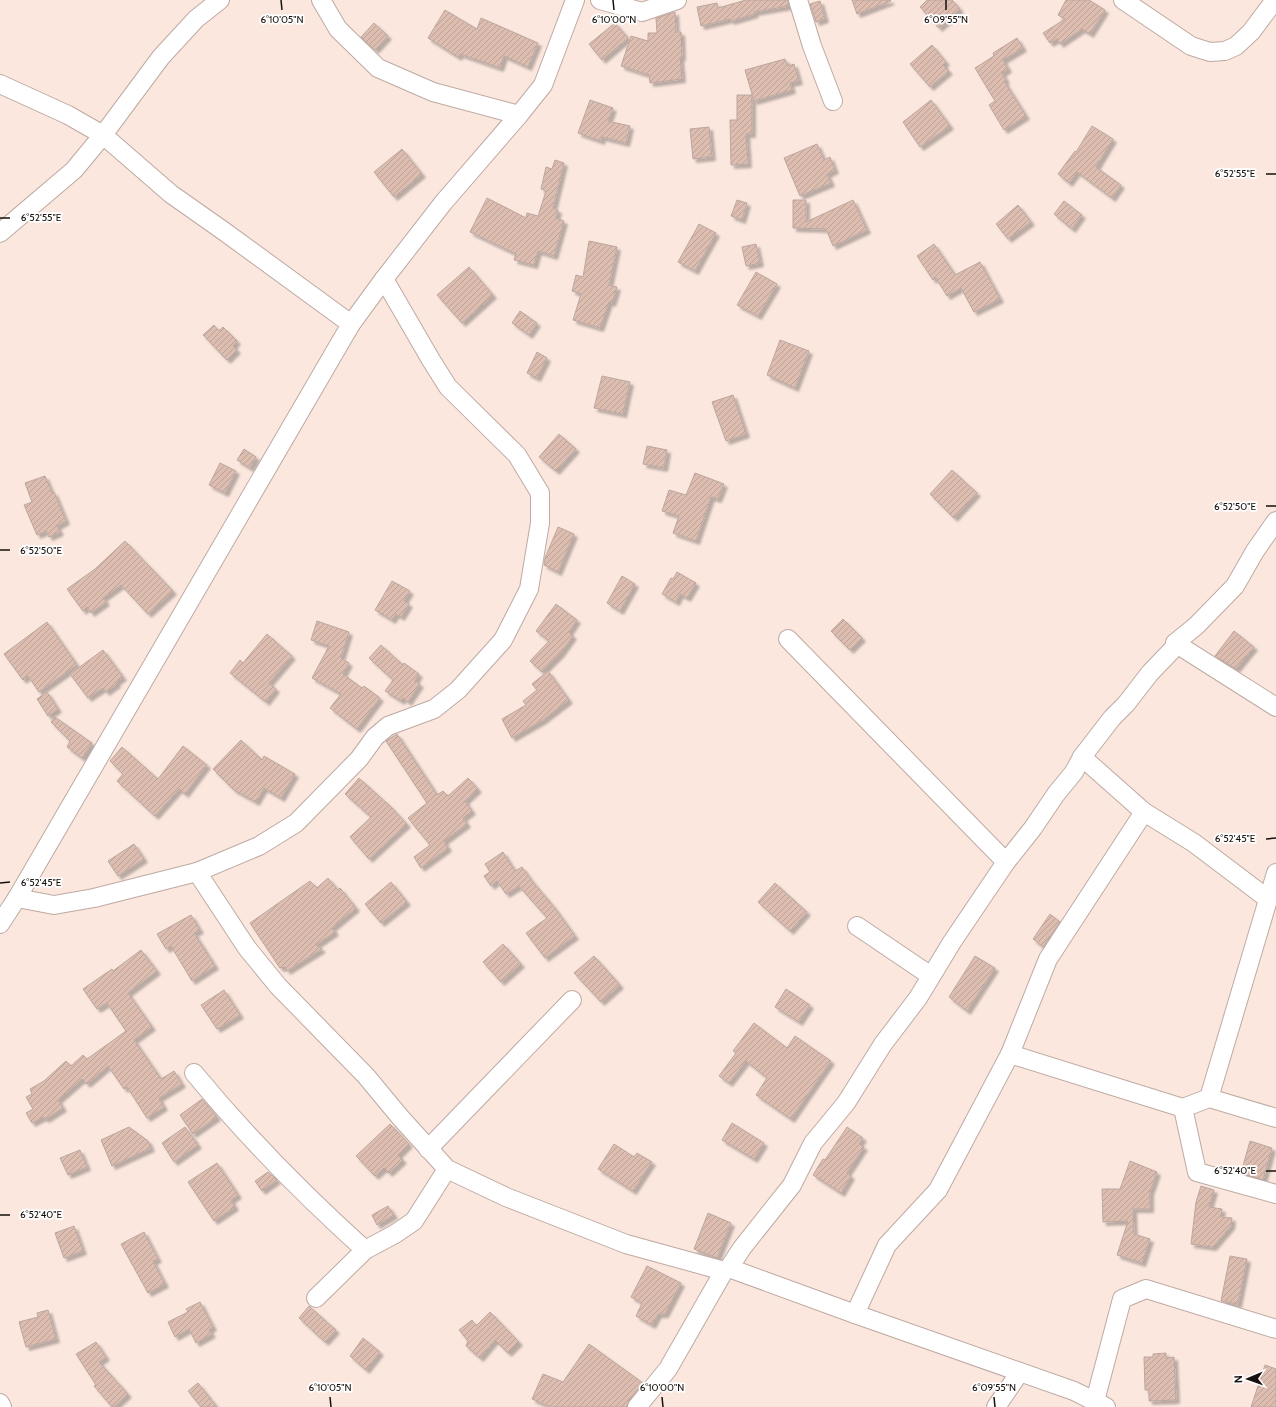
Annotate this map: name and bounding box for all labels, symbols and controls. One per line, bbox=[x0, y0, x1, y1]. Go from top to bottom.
text: 6°10'05"N bbox=[260, 13, 304, 26]
text: 6°10'00"N bbox=[592, 13, 636, 26]
text: 6°09'55"N bbox=[924, 13, 968, 26]
text: 6°52'55"E bbox=[1215, 167, 1256, 180]
text: 6°52'55"E bbox=[21, 211, 62, 224]
text: 6°52'50"E bbox=[1214, 500, 1256, 513]
text: 6°52'50"E bbox=[20, 544, 62, 557]
text: 6°52'45"E bbox=[1215, 832, 1256, 845]
text: 6°52'45"E bbox=[21, 876, 62, 889]
text: 6°52'40"E bbox=[1214, 1164, 1257, 1177]
text: 6°52'40"E bbox=[20, 1208, 63, 1221]
north arrow bbox=[1228, 1359, 1268, 1399]
text: N bbox=[1231, 1375, 1245, 1383]
text: 6°10'05"N bbox=[308, 1381, 352, 1394]
text: 6°10'00"N bbox=[640, 1381, 684, 1394]
text: 6°09'55"N bbox=[972, 1381, 1016, 1394]

